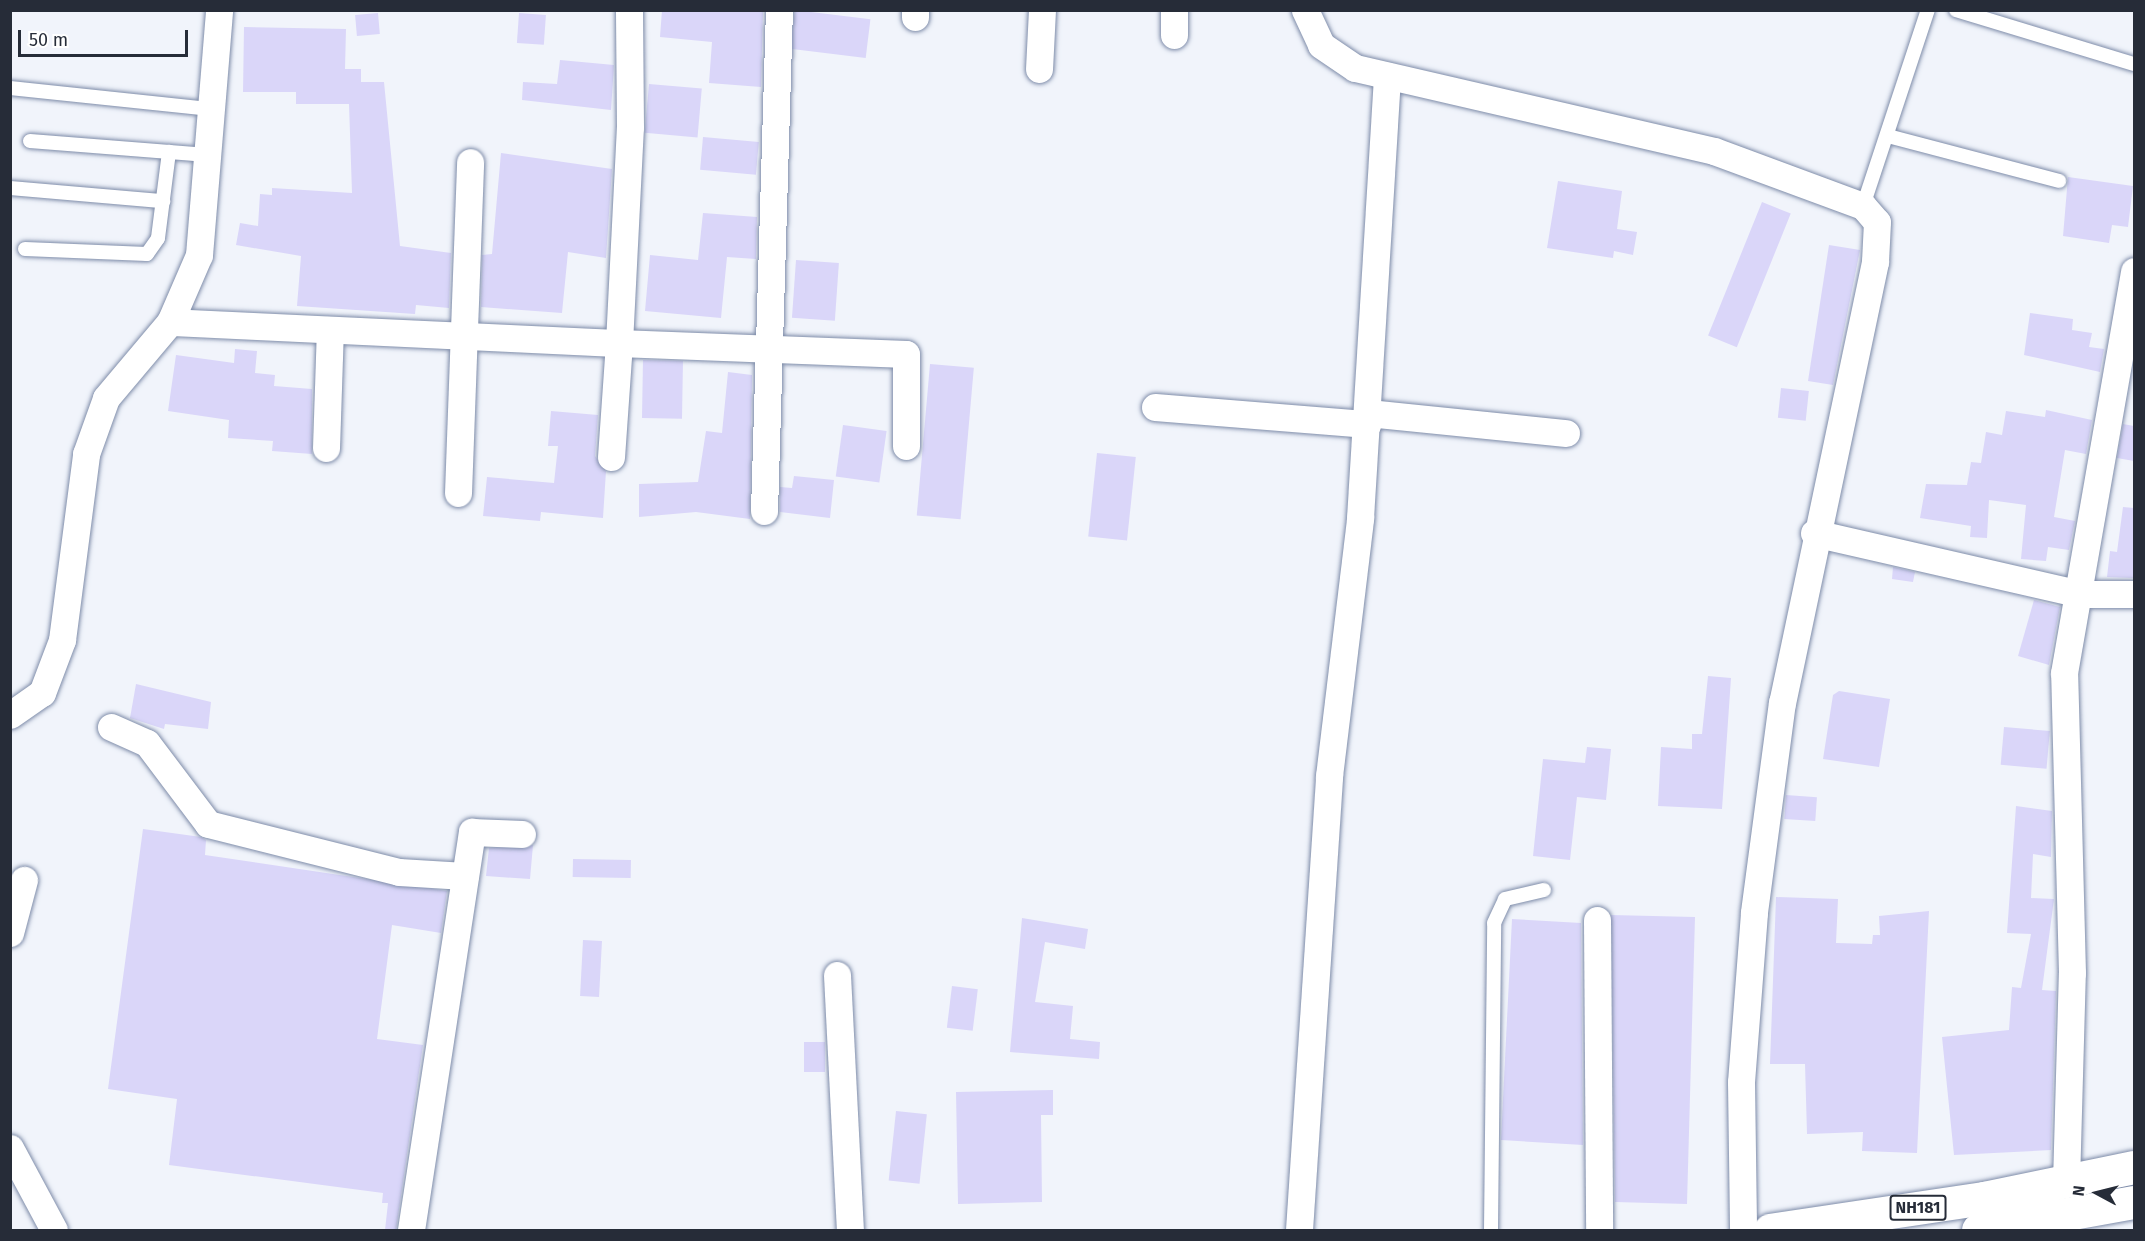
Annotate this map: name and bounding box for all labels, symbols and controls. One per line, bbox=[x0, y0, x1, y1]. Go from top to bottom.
scale bar bbox=[21, 18, 190, 56]
text: 50 m bbox=[29, 29, 68, 51]
north arrow bbox=[2067, 1163, 2127, 1223]
text: N bbox=[2069, 1184, 2089, 1197]
road number: NH181 bbox=[1890, 1195, 1946, 1221]

